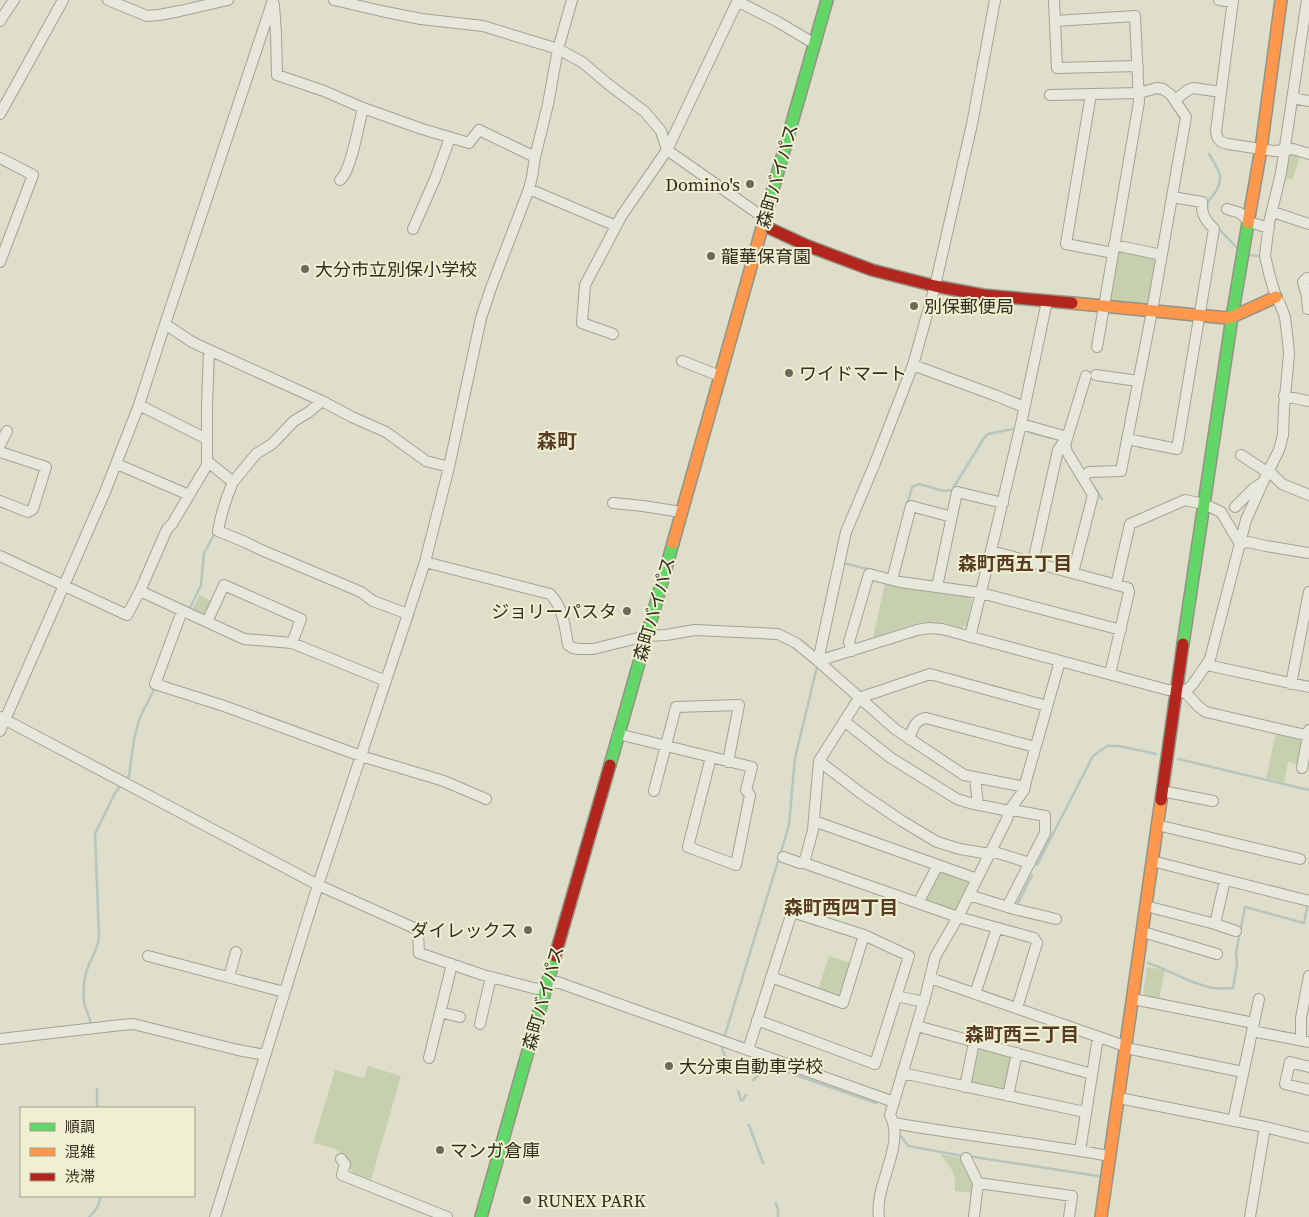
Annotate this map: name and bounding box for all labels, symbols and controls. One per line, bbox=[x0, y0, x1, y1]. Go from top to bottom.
street label: 森町バイパス bbox=[750, 121, 804, 231]
place label: Domino's bbox=[665, 172, 740, 197]
marker: Domino's bbox=[744, 178, 756, 190]
place label: 龍華保育園 bbox=[721, 244, 811, 269]
marker: 龍華保育園 bbox=[705, 250, 717, 262]
place label: 大分市立別保小学校 bbox=[315, 257, 477, 282]
marker: 大分市立別保小学校 bbox=[299, 263, 311, 275]
place label: 別保郵便局 bbox=[924, 294, 1014, 319]
marker: 別保郵便局 bbox=[908, 300, 920, 312]
place label: ワイドマート bbox=[799, 361, 907, 386]
marker: ワイドマート bbox=[783, 367, 795, 379]
district label: 森町 bbox=[537, 427, 577, 455]
district label: 森町西五丁目 bbox=[958, 550, 1072, 576]
street label: 森町バイパス bbox=[627, 554, 681, 664]
place label: ジョリーパスタ bbox=[491, 599, 617, 624]
marker: ジョリーパスタ bbox=[621, 605, 633, 617]
district label: 森町西四丁目 bbox=[784, 894, 898, 920]
place label: ダイレックス bbox=[411, 918, 518, 943]
marker: ダイレックス bbox=[522, 924, 534, 936]
street label: 森町バイパス bbox=[516, 943, 570, 1053]
district label: 森町西三丁目 bbox=[965, 1021, 1079, 1047]
place label: 大分東自動車学校 bbox=[679, 1054, 823, 1079]
marker: 大分東自動車学校 bbox=[663, 1060, 675, 1072]
legend bbox=[20, 1107, 195, 1197]
text: 順調 bbox=[65, 1116, 95, 1137]
place label: マンガ倉庫 bbox=[450, 1138, 540, 1163]
text: 混雑 bbox=[65, 1141, 95, 1162]
marker: マンガ倉庫 bbox=[434, 1144, 446, 1156]
text: 渋滞 bbox=[65, 1166, 95, 1187]
place label: RUNEX PARK bbox=[537, 1188, 646, 1213]
marker: RUNEX PARK bbox=[521, 1194, 533, 1206]

